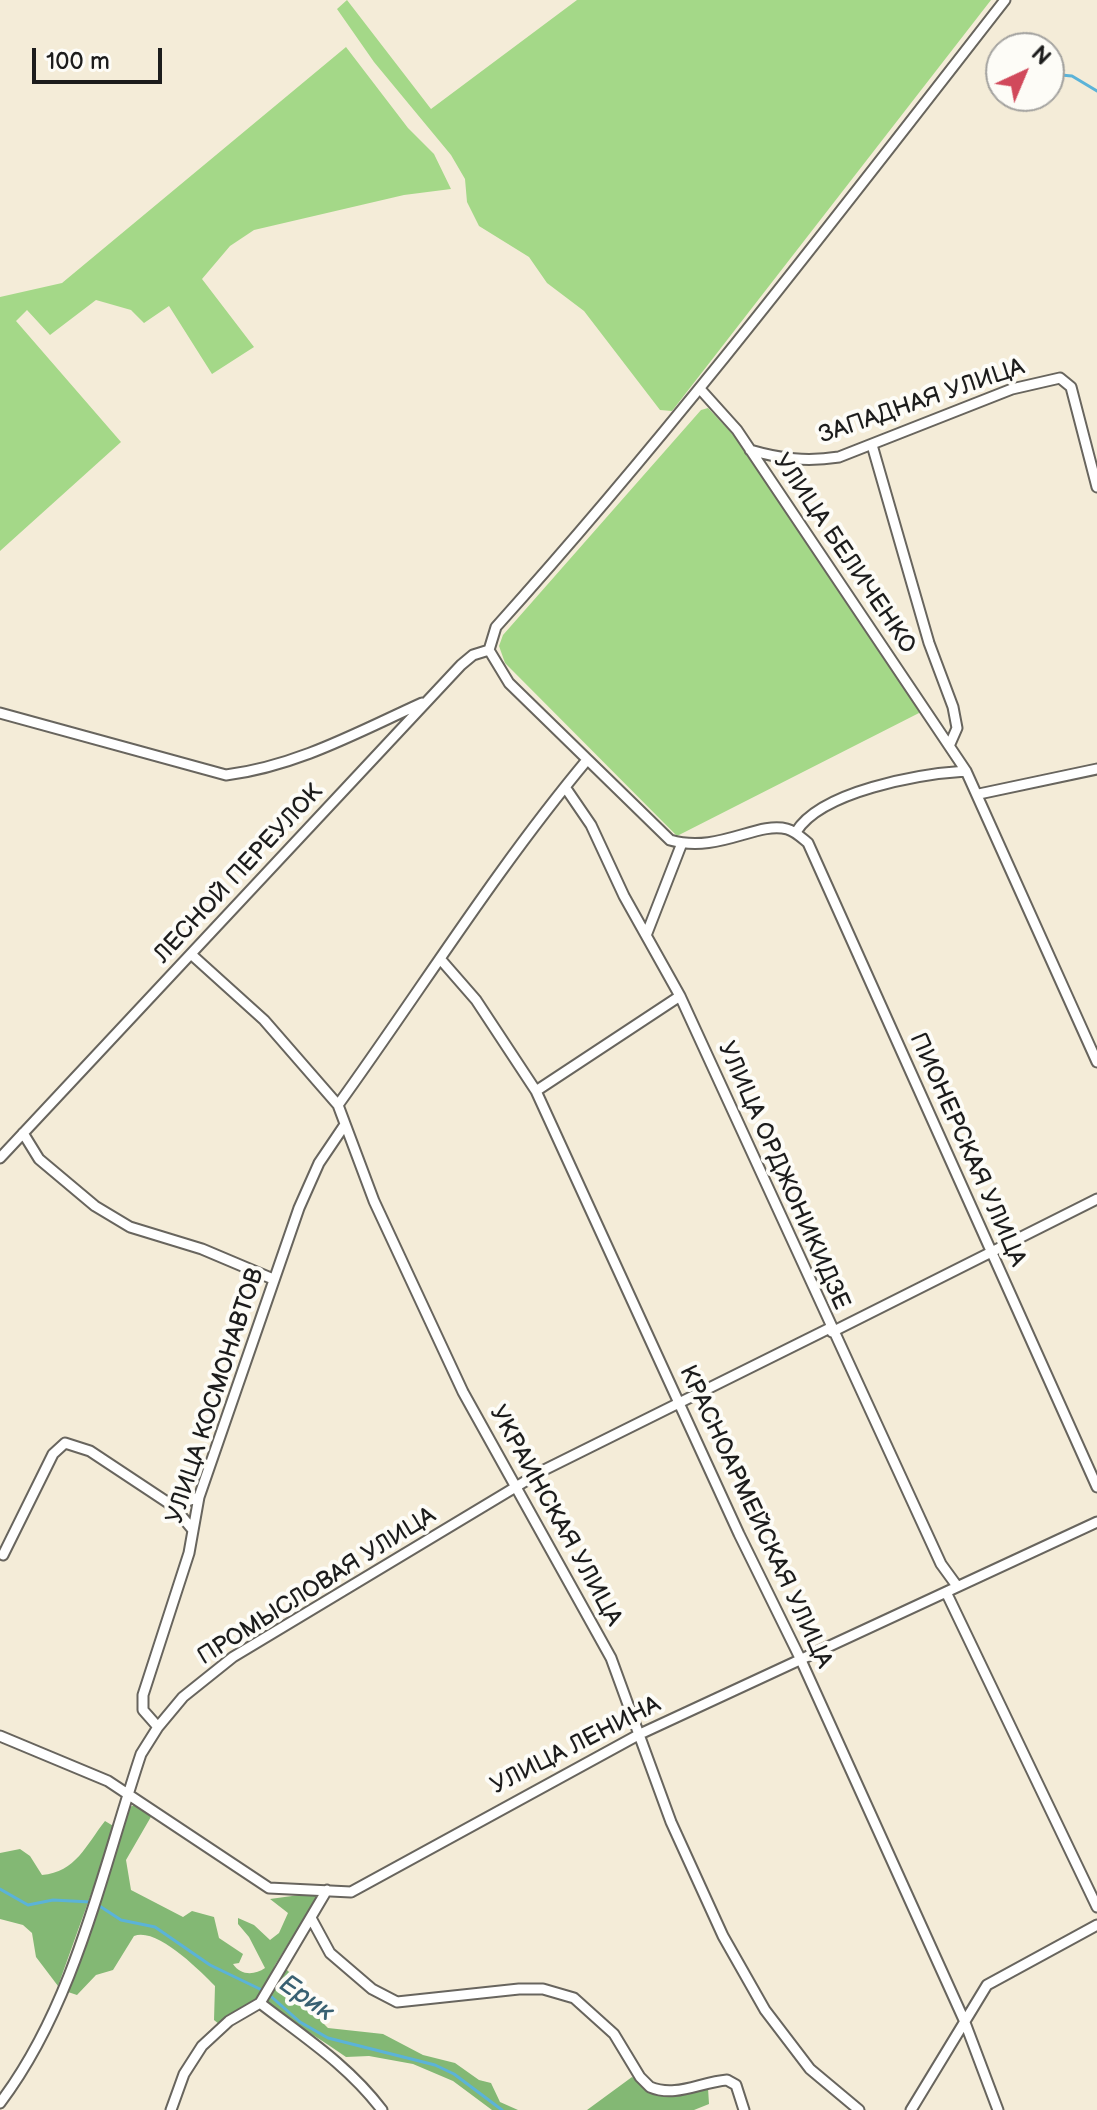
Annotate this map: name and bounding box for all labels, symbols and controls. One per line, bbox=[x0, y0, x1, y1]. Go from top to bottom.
scale bar bbox=[36, 32, 166, 82]
north arrow bbox=[985, 32, 1065, 112]
text: N bbox=[1025, 40, 1056, 71]
text: 100 m bbox=[46, 47, 110, 76]
street label: ЗАПАДНАЯ УЛИЦА bbox=[815, 353, 1029, 451]
street label: УЛИЦА БЕЛИЧЕНКО bbox=[766, 449, 922, 659]
street label: ЛЕСНОЙ ПЕРЕУЛОК bbox=[149, 778, 329, 970]
street label: ПИОНЕРСКАЯ УЛИЦА bbox=[902, 1029, 1032, 1271]
street label: УЛИЦА ОРДЖОНИКИДЗЕ bbox=[711, 1038, 855, 1314]
street label: УЛИЦА КОСМОНАВТОВ bbox=[161, 1265, 271, 1527]
street label: КРАСНОАРМЕЙСКАЯ УЛИЦА bbox=[672, 1361, 838, 1673]
street label: УКРАИНСКАЯ УЛИЦА bbox=[482, 1401, 628, 1631]
street label: ПРОМЫСЛОВАЯ УЛИЦА bbox=[193, 1502, 441, 1672]
street label: УЛИЦА ЛЕНИНА bbox=[486, 1691, 666, 1801]
water label: Ерик bbox=[272, 1969, 340, 2029]

